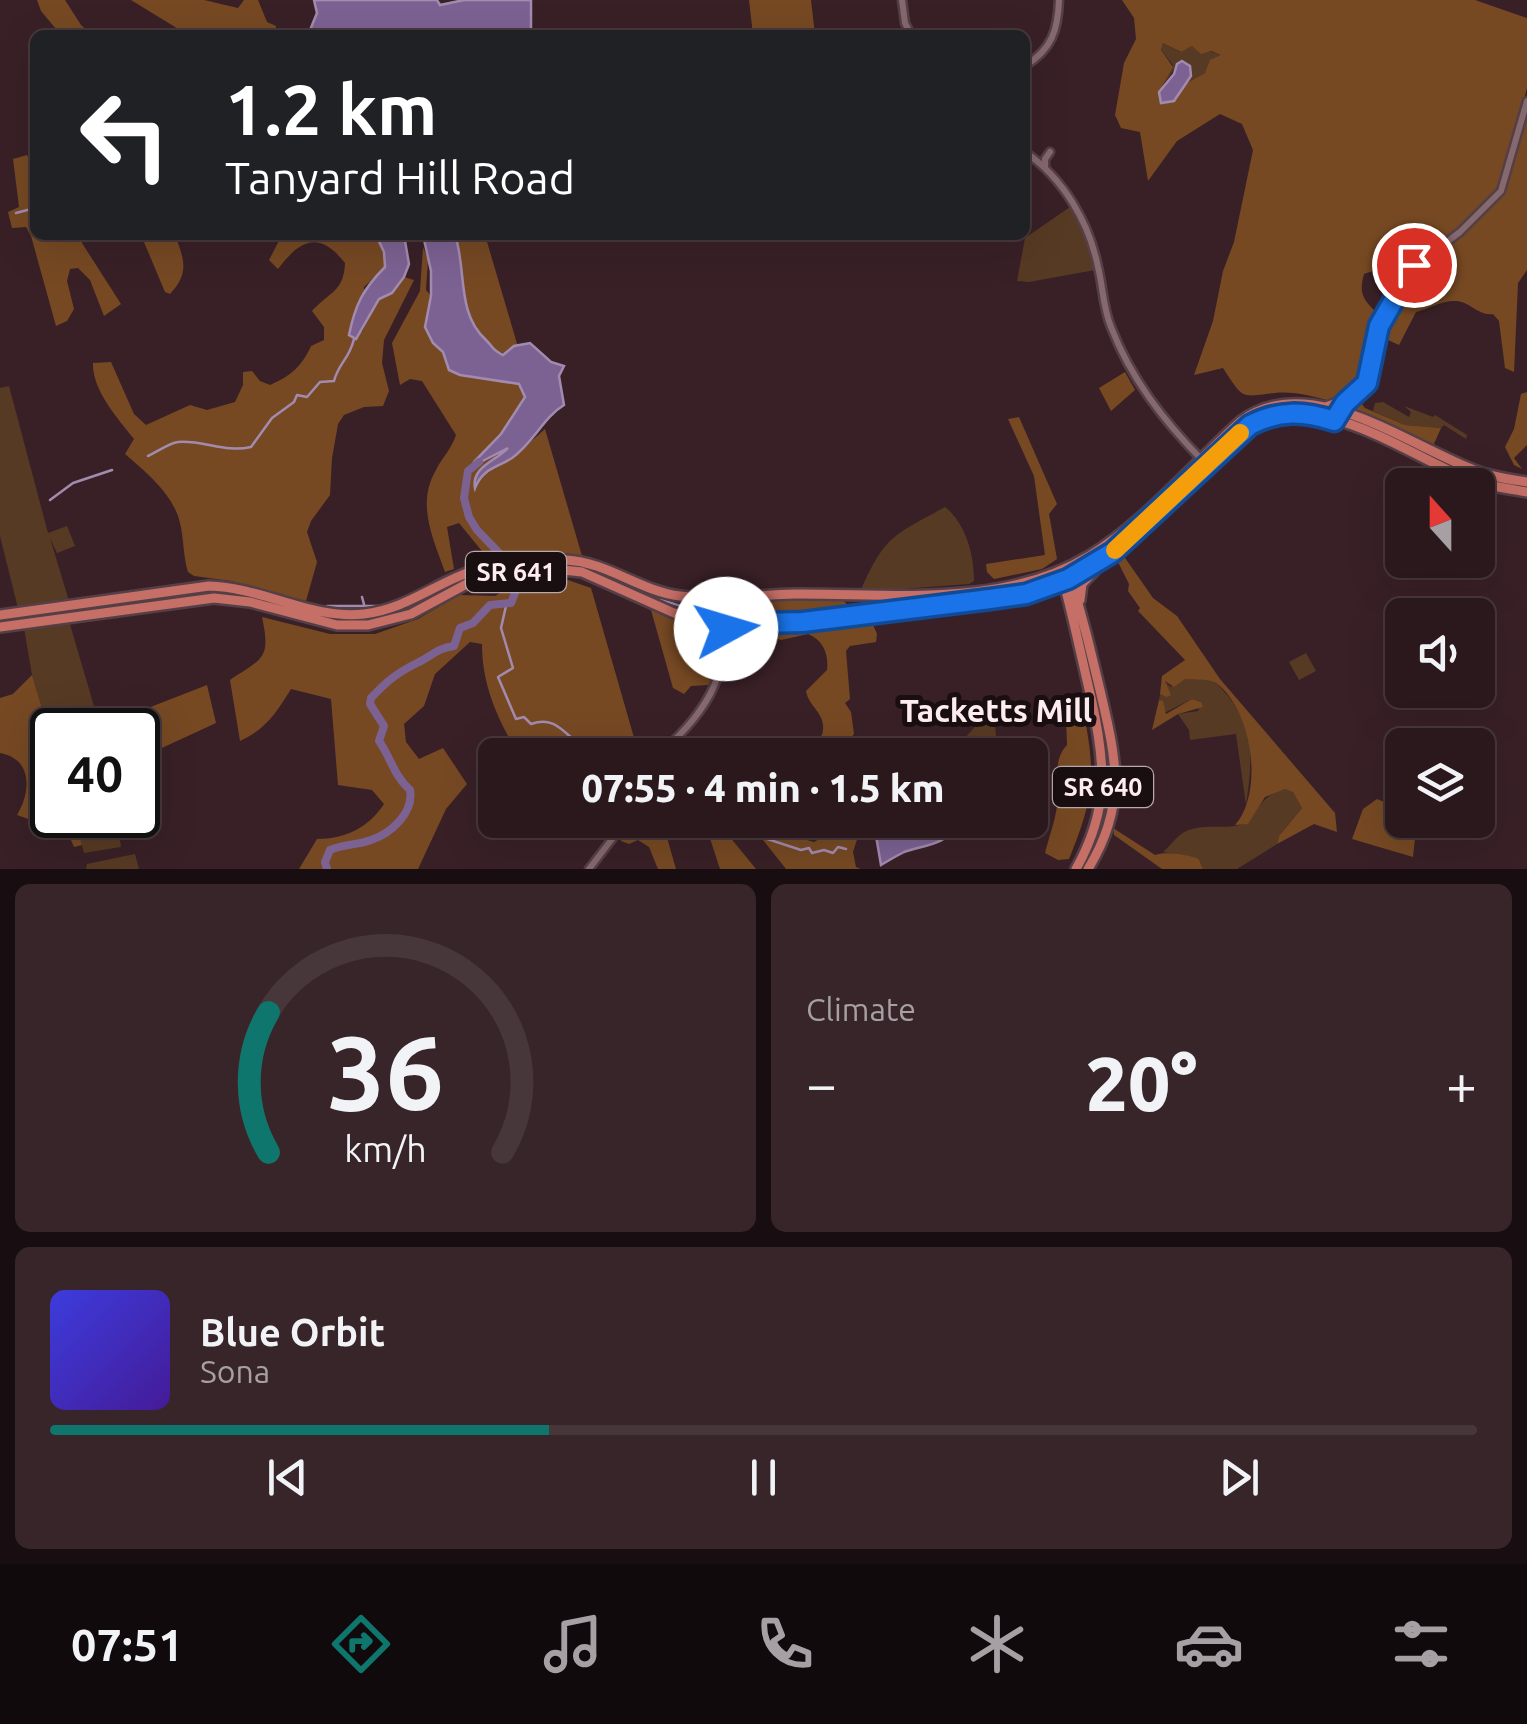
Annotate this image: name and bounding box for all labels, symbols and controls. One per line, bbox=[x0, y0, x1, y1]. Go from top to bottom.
icon: left bbox=[60, 70, 190, 200]
text: 1.2 km bbox=[225, 70, 437, 148]
text: Tanyard Hill Road bbox=[225, 152, 575, 203]
pin bbox=[1372, 223, 1457, 308]
icon: arrive bbox=[1387, 238, 1442, 293]
north arrow bbox=[1385, 468, 1495, 578]
map controls bbox=[1385, 468, 1495, 838]
road number: SR 641 bbox=[466, 552, 566, 592]
position arrow bbox=[674, 577, 778, 681]
button: sound bbox=[1385, 598, 1495, 708]
district label: Tacketts Mill bbox=[900, 692, 1093, 728]
speed limit sign: 40 bbox=[30, 708, 160, 838]
button: layers bbox=[1385, 728, 1495, 838]
text: 07:55 · 4 min · 1.5 km bbox=[581, 767, 945, 809]
road number: SR 640 bbox=[1053, 767, 1153, 807]
text: Climate bbox=[806, 991, 916, 1027]
text: 36 bbox=[327, 1013, 444, 1130]
text: 20° bbox=[1086, 1041, 1197, 1125]
text: − bbox=[806, 1053, 837, 1114]
text: + bbox=[1446, 1053, 1477, 1114]
text: km/h bbox=[344, 1129, 427, 1169]
text: Blue Orbit bbox=[200, 1311, 385, 1353]
text: Sona bbox=[200, 1353, 270, 1389]
icon: previous bbox=[260, 1450, 315, 1505]
icon: pause bbox=[736, 1450, 791, 1505]
icon: next bbox=[1212, 1450, 1267, 1505]
icon: directions bbox=[326, 1609, 396, 1679]
icon: music bbox=[538, 1609, 608, 1679]
icon: phone bbox=[750, 1609, 820, 1679]
icon: climate bbox=[962, 1609, 1032, 1679]
icon: car bbox=[1174, 1609, 1244, 1679]
icon: filters bbox=[1386, 1609, 1456, 1679]
text: 07:51 bbox=[71, 1619, 184, 1670]

